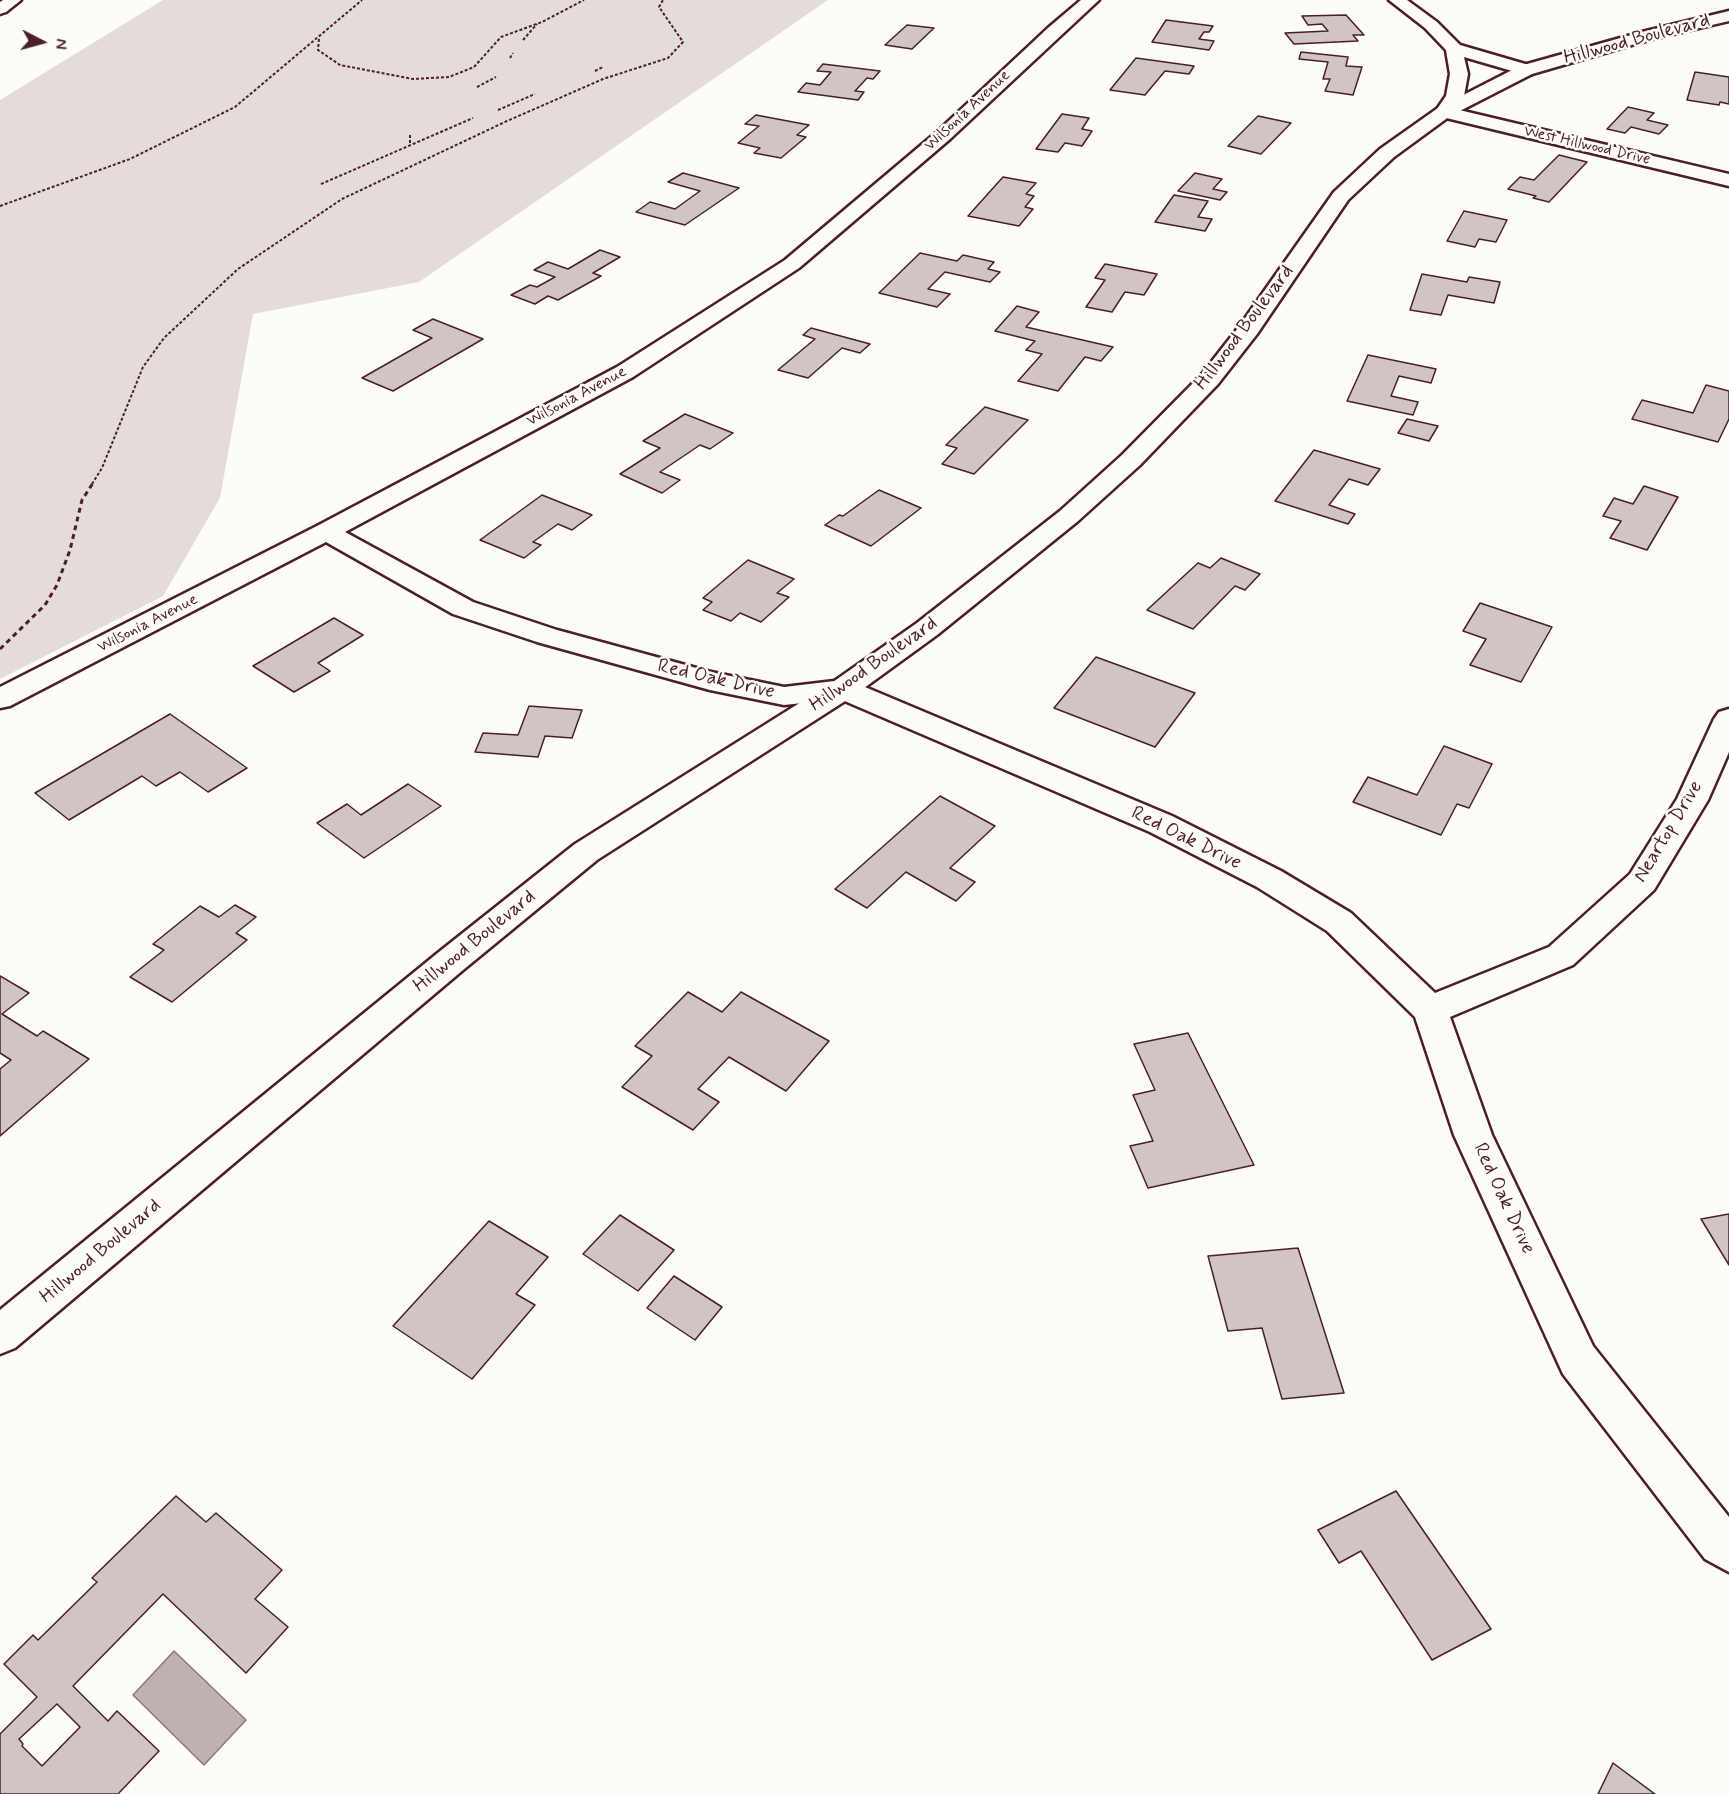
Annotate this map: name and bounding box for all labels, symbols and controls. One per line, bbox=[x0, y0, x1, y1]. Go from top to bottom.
street label: Hillwood Boulevard bbox=[1561, 9, 1713, 71]
north arrow bbox=[12, 12, 72, 72]
text: N bbox=[49, 38, 71, 50]
street label: Wilsonia Avenue bbox=[921, 67, 1015, 155]
street label: West Hillwood Drive bbox=[1522, 122, 1652, 170]
street label: Hillwood Boulevard bbox=[1190, 261, 1300, 395]
street label: Wilsonia Avenue bbox=[524, 363, 630, 431]
street label: Wilsonia Avenue bbox=[95, 590, 201, 658]
street label: Hillwood Boulevard bbox=[805, 612, 943, 718]
street label: Red Oak Drive bbox=[655, 655, 777, 705]
street label: Neartop Drive bbox=[1629, 777, 1709, 887]
street label: Red Oak Drive bbox=[1127, 802, 1245, 876]
street label: Hillwood Boulevard bbox=[409, 885, 541, 999]
street label: Red Oak Drive bbox=[1467, 1140, 1539, 1258]
street label: Hillwood Boulevard bbox=[36, 1194, 166, 1310]

